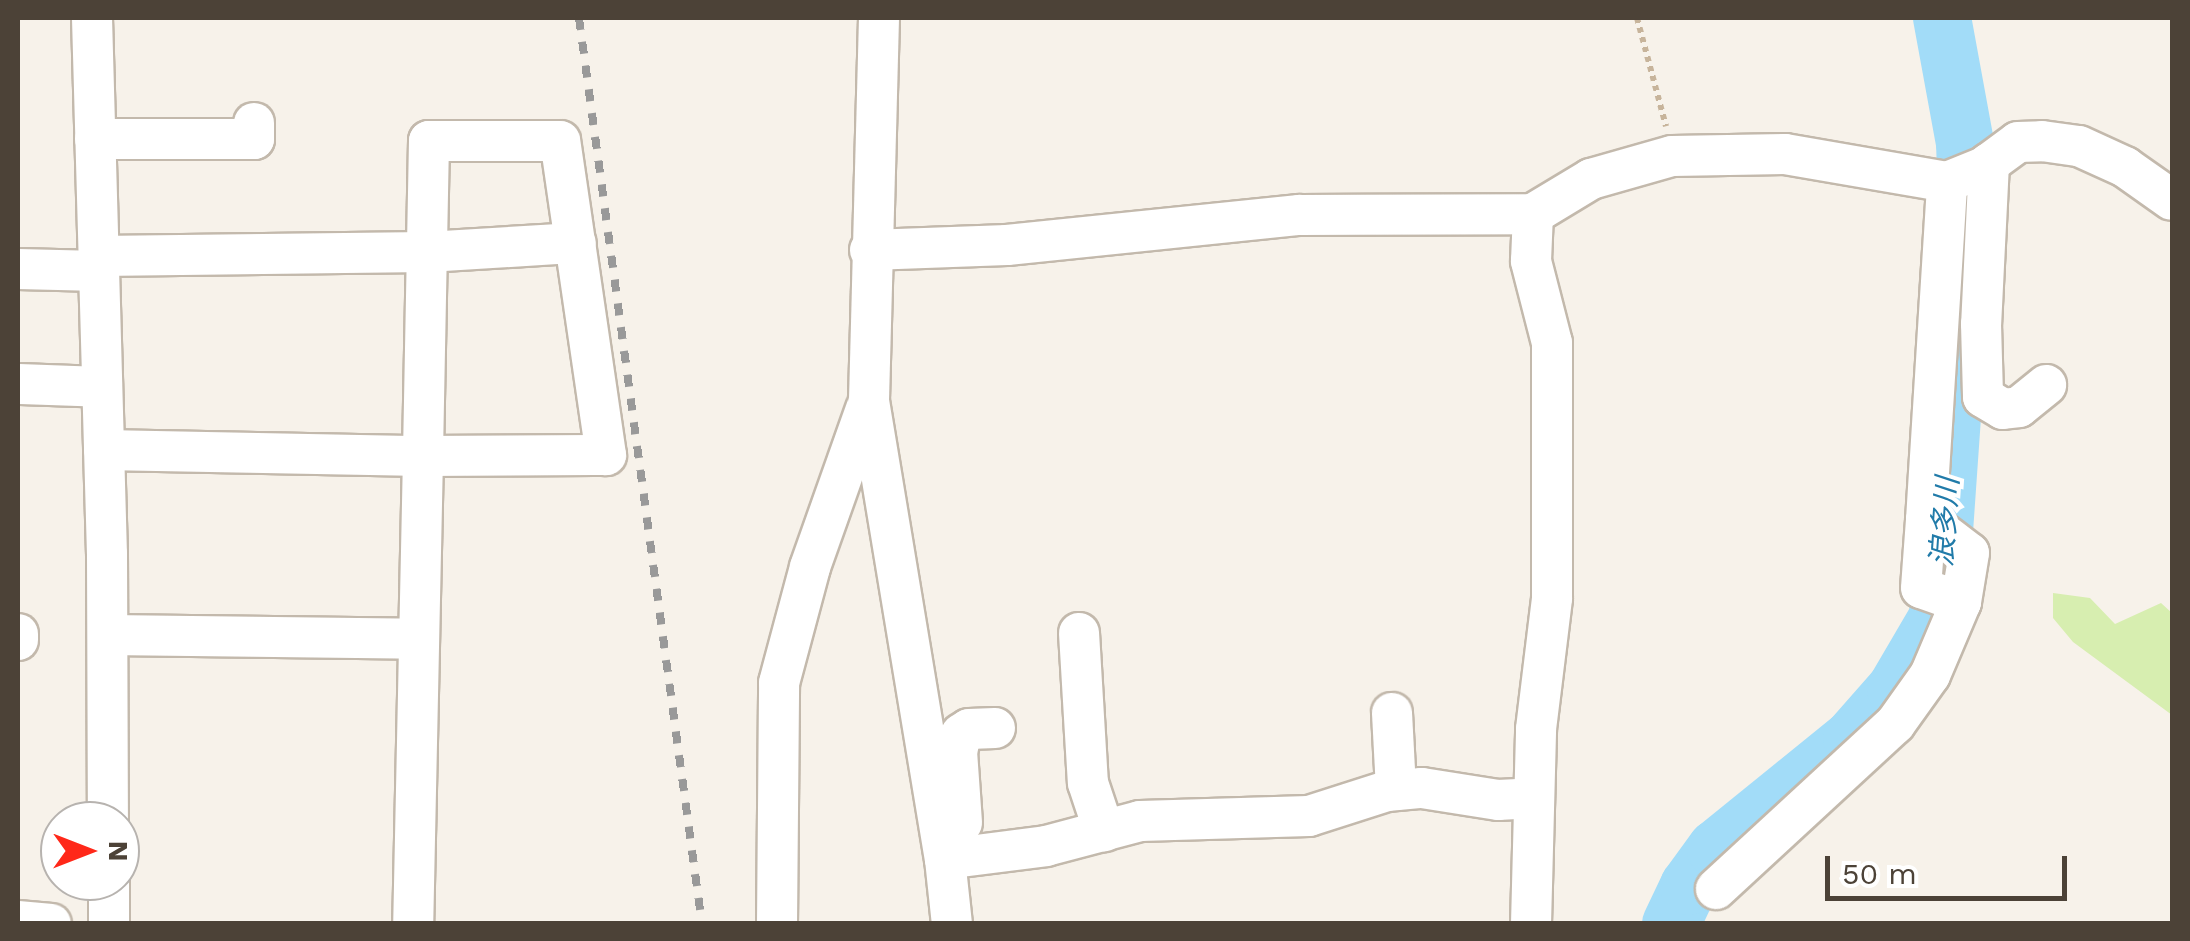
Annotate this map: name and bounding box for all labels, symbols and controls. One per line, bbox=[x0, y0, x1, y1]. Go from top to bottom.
water label: 浪多川 bbox=[1924, 476, 1966, 568]
north arrow bbox=[40, 801, 140, 901]
scale bar bbox=[1830, 836, 2072, 898]
text: N bbox=[102, 841, 135, 861]
text: 50 m bbox=[1842, 856, 1917, 891]

